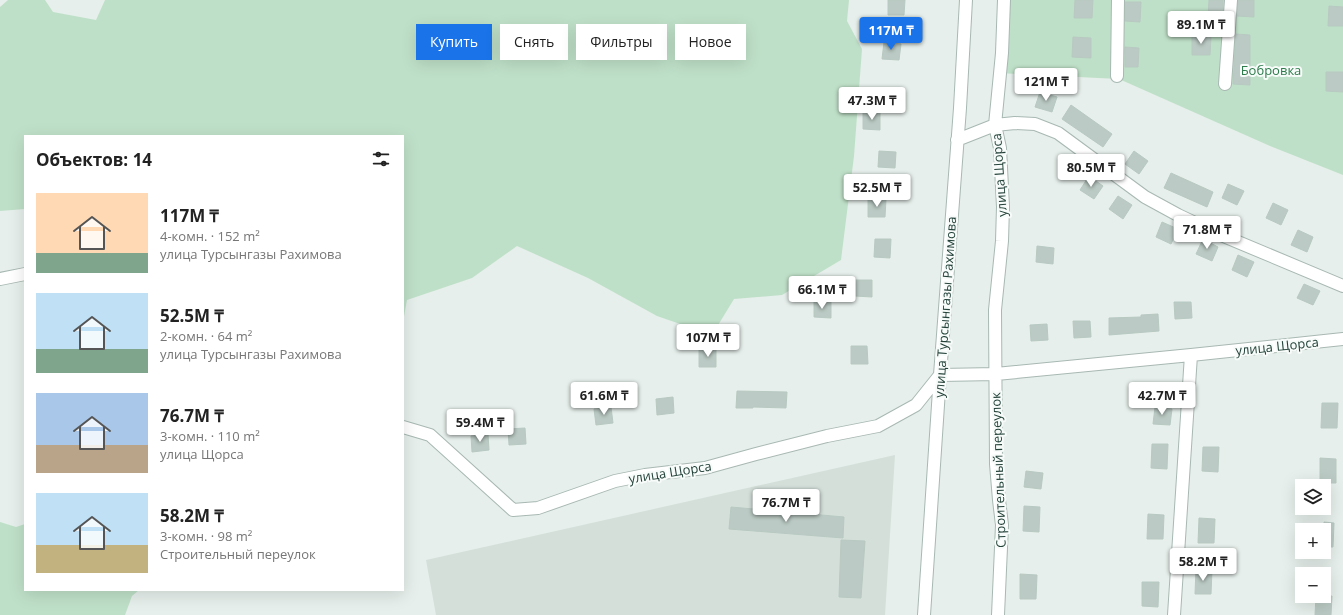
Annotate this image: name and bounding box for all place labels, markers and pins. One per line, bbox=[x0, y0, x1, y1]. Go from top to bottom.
pin: 89.1M ₸ bbox=[1164, 11, 1238, 45]
pin: 117M ₸ bbox=[858, 17, 924, 51]
pin: 121M ₸ bbox=[1013, 68, 1079, 102]
pin: 47.3M ₸ bbox=[835, 87, 909, 121]
pin: 80.5M ₸ bbox=[1054, 154, 1128, 188]
pin: 52.5M ₸ bbox=[840, 174, 914, 208]
pin: 71.8M ₸ bbox=[1170, 216, 1244, 250]
pin: 66.1M ₸ bbox=[785, 276, 859, 310]
pin: 107M ₸ bbox=[675, 324, 741, 358]
pin: 61.6M ₸ bbox=[567, 382, 641, 416]
pin: 42.7M ₸ bbox=[1125, 382, 1199, 416]
pin: 59.4M ₸ bbox=[443, 409, 517, 443]
pin: 76.7M ₸ bbox=[749, 489, 823, 523]
pin: 58.2M ₸ bbox=[1166, 548, 1240, 582]

